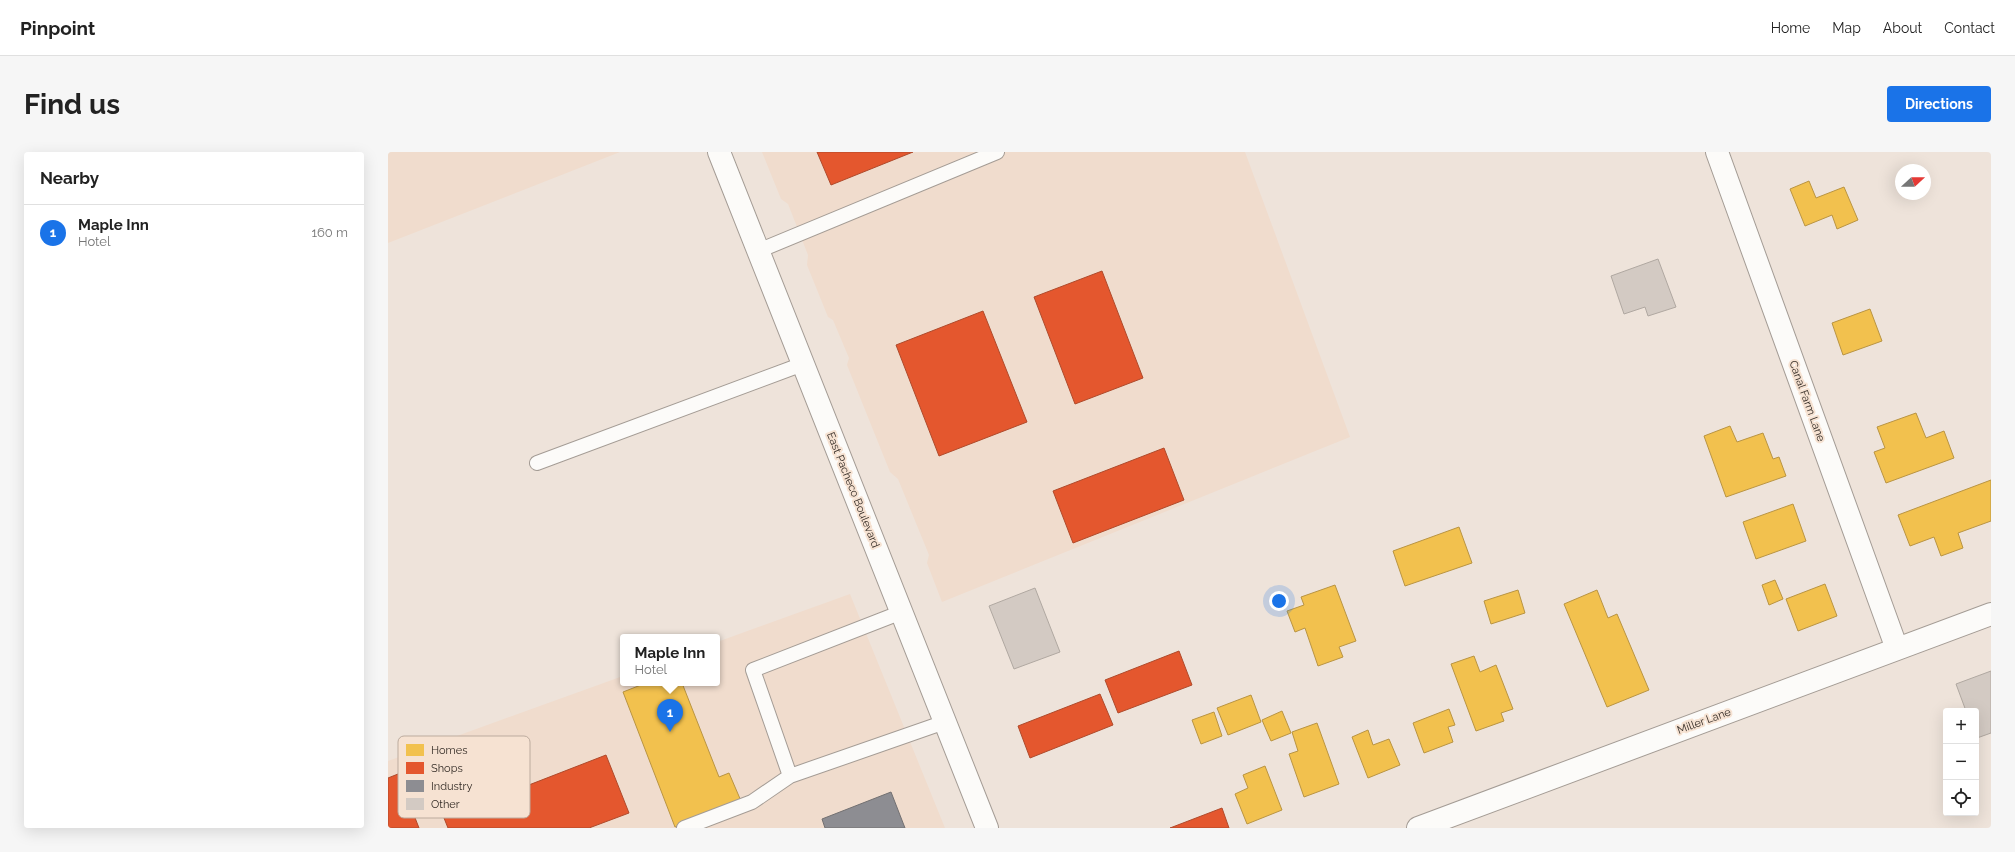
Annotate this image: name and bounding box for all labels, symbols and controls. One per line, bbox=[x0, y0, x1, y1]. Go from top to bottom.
text: Pinpoint bbox=[20, 17, 95, 39]
text: Home bbox=[1771, 20, 1810, 36]
text: Map bbox=[1832, 20, 1861, 36]
text: About bbox=[1883, 20, 1922, 36]
text: Contact bbox=[1944, 20, 1995, 36]
button: Directions bbox=[1887, 86, 1991, 122]
text: Find us bbox=[24, 88, 120, 121]
north arrow bbox=[1895, 164, 1931, 200]
text: Nearby bbox=[40, 168, 99, 188]
text: Maple Inn bbox=[78, 216, 149, 234]
text: 1 bbox=[50, 225, 56, 240]
text: 160 m bbox=[311, 225, 348, 240]
text: Hotel bbox=[78, 234, 111, 249]
street label: Canal Farm Lane bbox=[1786, 359, 1828, 444]
street label: East Pacheco Boulevard bbox=[824, 430, 882, 550]
your location bbox=[1269, 591, 1289, 611]
popup bbox=[620, 634, 720, 686]
text: Maple Inn bbox=[635, 644, 705, 662]
text: Hotel bbox=[635, 662, 667, 677]
pin: 1 bbox=[657, 699, 683, 732]
street label: Miller Lane bbox=[1675, 705, 1733, 737]
map controls bbox=[1943, 708, 1979, 816]
button: + bbox=[1943, 708, 1979, 744]
legend bbox=[398, 736, 530, 818]
text: Homes bbox=[431, 744, 467, 757]
button: − bbox=[1943, 744, 1979, 780]
text: Shops bbox=[431, 762, 463, 775]
text: Industry bbox=[431, 780, 472, 793]
button: locate bbox=[1943, 780, 1979, 816]
text: Other bbox=[431, 798, 460, 811]

